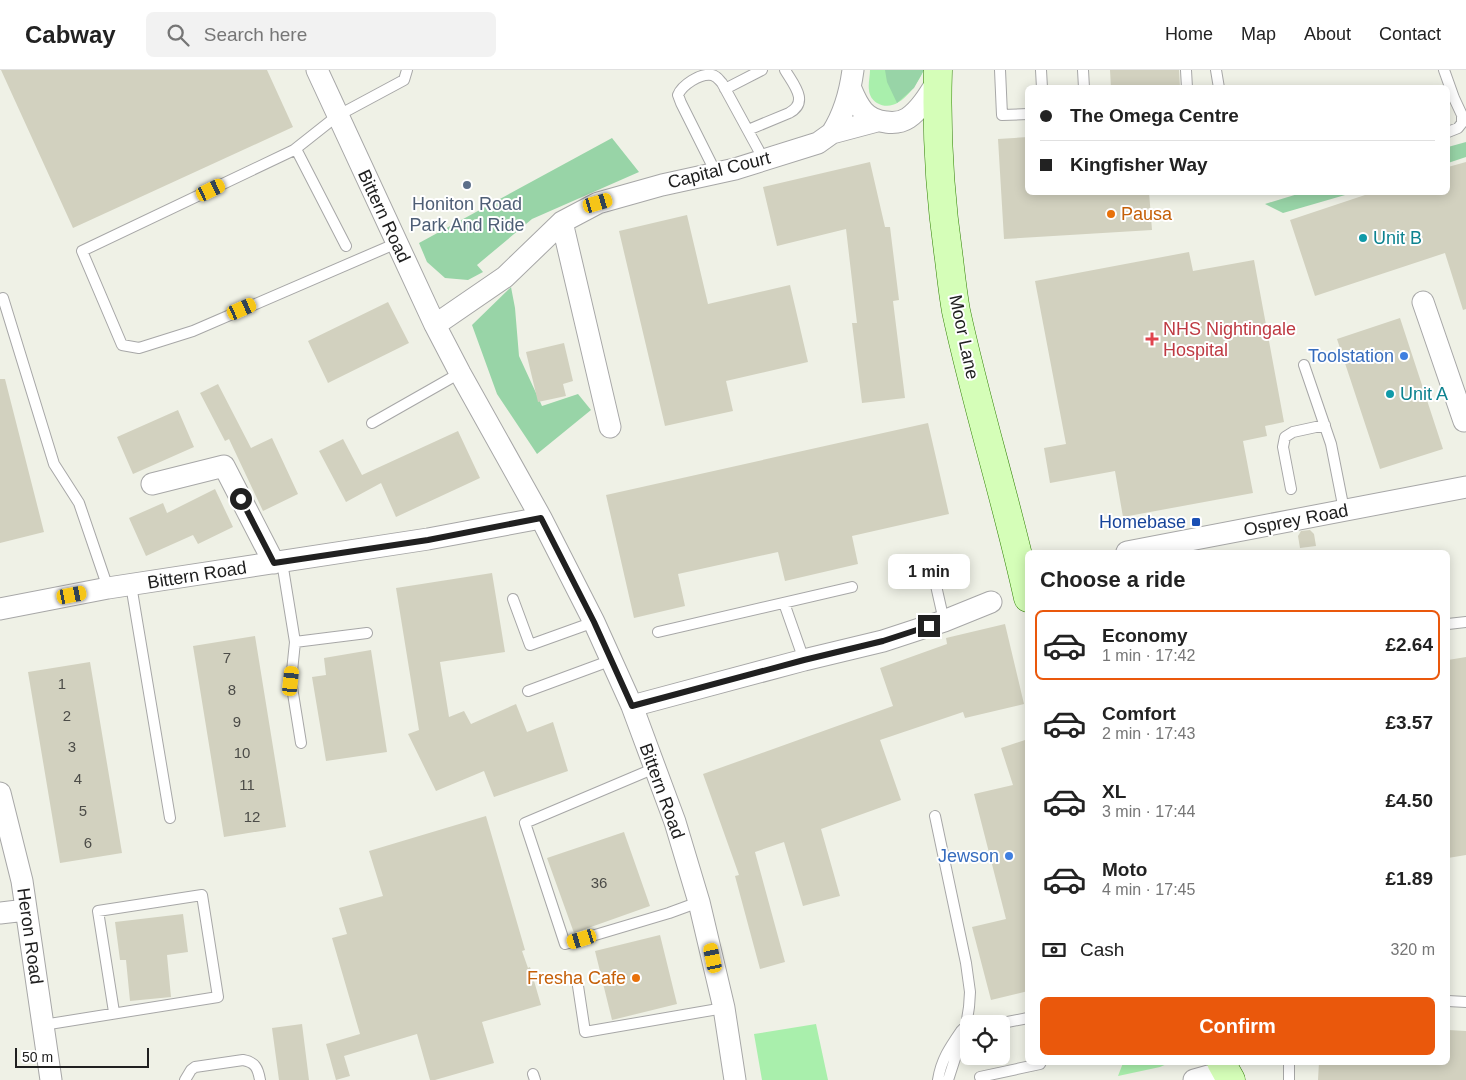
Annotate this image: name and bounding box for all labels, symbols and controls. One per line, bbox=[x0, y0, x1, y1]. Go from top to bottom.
search box bbox=[146, 12, 496, 57]
text: Cabway bbox=[25, 21, 116, 48]
icon: search bbox=[164, 21, 192, 49]
text: Search here bbox=[204, 24, 307, 45]
text: Home bbox=[1165, 24, 1213, 44]
text: Map bbox=[1241, 24, 1276, 44]
text: About bbox=[1304, 24, 1351, 44]
text: Contact bbox=[1379, 24, 1441, 44]
text: The Omega Centre bbox=[1070, 105, 1239, 126]
street label: Capital Court bbox=[666, 148, 772, 192]
text: Kingfisher Way bbox=[1070, 154, 1208, 175]
street label: Bittern Road bbox=[354, 166, 414, 266]
car bbox=[194, 177, 227, 203]
marker: Honiton Road Park And Ride bbox=[461, 179, 473, 191]
car bbox=[581, 192, 614, 214]
place label: Honiton Road Park And Ride bbox=[409, 194, 525, 235]
place label: Pausa bbox=[1121, 204, 1173, 224]
marker: Pausa bbox=[1105, 208, 1117, 220]
place label: Unit B bbox=[1373, 228, 1422, 248]
marker: Unit B bbox=[1357, 232, 1369, 244]
street label: Moor Lane bbox=[945, 293, 983, 381]
car bbox=[225, 296, 258, 322]
place label: NHS Nightingale Hospital bbox=[1163, 319, 1296, 360]
marker: NHS Nightingale Hospital bbox=[1145, 332, 1159, 346]
place label: Toolstation bbox=[1308, 346, 1394, 366]
marker: Toolstation bbox=[1398, 350, 1410, 362]
place label: Unit A bbox=[1400, 384, 1448, 404]
marker: Unit A bbox=[1384, 388, 1396, 400]
route start bbox=[230, 488, 252, 510]
street label: Osprey Road bbox=[1242, 500, 1350, 540]
place label: Homebase bbox=[1099, 512, 1186, 532]
marker: Homebase bbox=[1190, 516, 1202, 528]
callout: 1 min bbox=[888, 554, 970, 588]
street label: Bittern Road bbox=[146, 557, 248, 593]
text: 1 min bbox=[908, 563, 950, 580]
text: Choose a ride bbox=[1040, 567, 1185, 592]
car bbox=[55, 585, 88, 605]
route end bbox=[918, 615, 940, 637]
icon: car bbox=[1042, 623, 1087, 668]
text: Economy bbox=[1102, 625, 1188, 646]
text: £2.64 bbox=[1385, 634, 1433, 655]
text: 1 min · 17:42 bbox=[1102, 647, 1195, 664]
house number: 7 bbox=[223, 649, 231, 666]
car bbox=[281, 665, 300, 697]
house number: 1 bbox=[58, 675, 66, 692]
house number: 8 bbox=[228, 681, 236, 698]
icon: car bbox=[1042, 701, 1087, 746]
text: Comfort bbox=[1102, 703, 1176, 724]
house number: 2 bbox=[63, 707, 71, 724]
text: £3.57 bbox=[1385, 712, 1433, 733]
house number: 9 bbox=[233, 713, 241, 730]
text: 2 min · 17:43 bbox=[1102, 725, 1195, 742]
house number: 3 bbox=[68, 738, 76, 755]
street label: Bittern Road bbox=[635, 741, 689, 841]
house number: 10 bbox=[234, 744, 250, 761]
house number: 4 bbox=[74, 770, 82, 787]
house number: 11 bbox=[239, 776, 255, 793]
icon: car bbox=[1042, 779, 1087, 824]
text: XL bbox=[1102, 781, 1126, 802]
text: £4.50 bbox=[1385, 790, 1433, 811]
house number: 5 bbox=[79, 802, 87, 819]
text: 3 min · 17:44 bbox=[1102, 803, 1195, 820]
house number: 12 bbox=[244, 808, 260, 825]
house number: 6 bbox=[84, 834, 92, 851]
place label: Jewson bbox=[938, 846, 999, 866]
marker: Jewson bbox=[1003, 850, 1015, 862]
icon: car bbox=[1042, 857, 1087, 902]
text: Moto bbox=[1102, 859, 1147, 880]
text: £1.89 bbox=[1385, 868, 1433, 889]
house number: 36 bbox=[591, 874, 607, 891]
text: 4 min · 17:45 bbox=[1102, 881, 1195, 898]
street label: Heron Road bbox=[13, 887, 47, 985]
car bbox=[565, 927, 598, 951]
icon: cash bbox=[1040, 936, 1068, 964]
text: Cash bbox=[1080, 939, 1124, 960]
text: 320 m bbox=[1391, 941, 1435, 958]
car bbox=[702, 942, 723, 974]
place label: Fresha Cafe bbox=[527, 968, 626, 988]
marker: Fresha Cafe bbox=[630, 972, 642, 984]
button: Confirm bbox=[1040, 997, 1435, 1055]
map controls bbox=[960, 1015, 1010, 1065]
button: locate bbox=[960, 1015, 1010, 1065]
scale bar bbox=[15, 1045, 149, 1068]
text: 50 m bbox=[22, 1049, 53, 1065]

